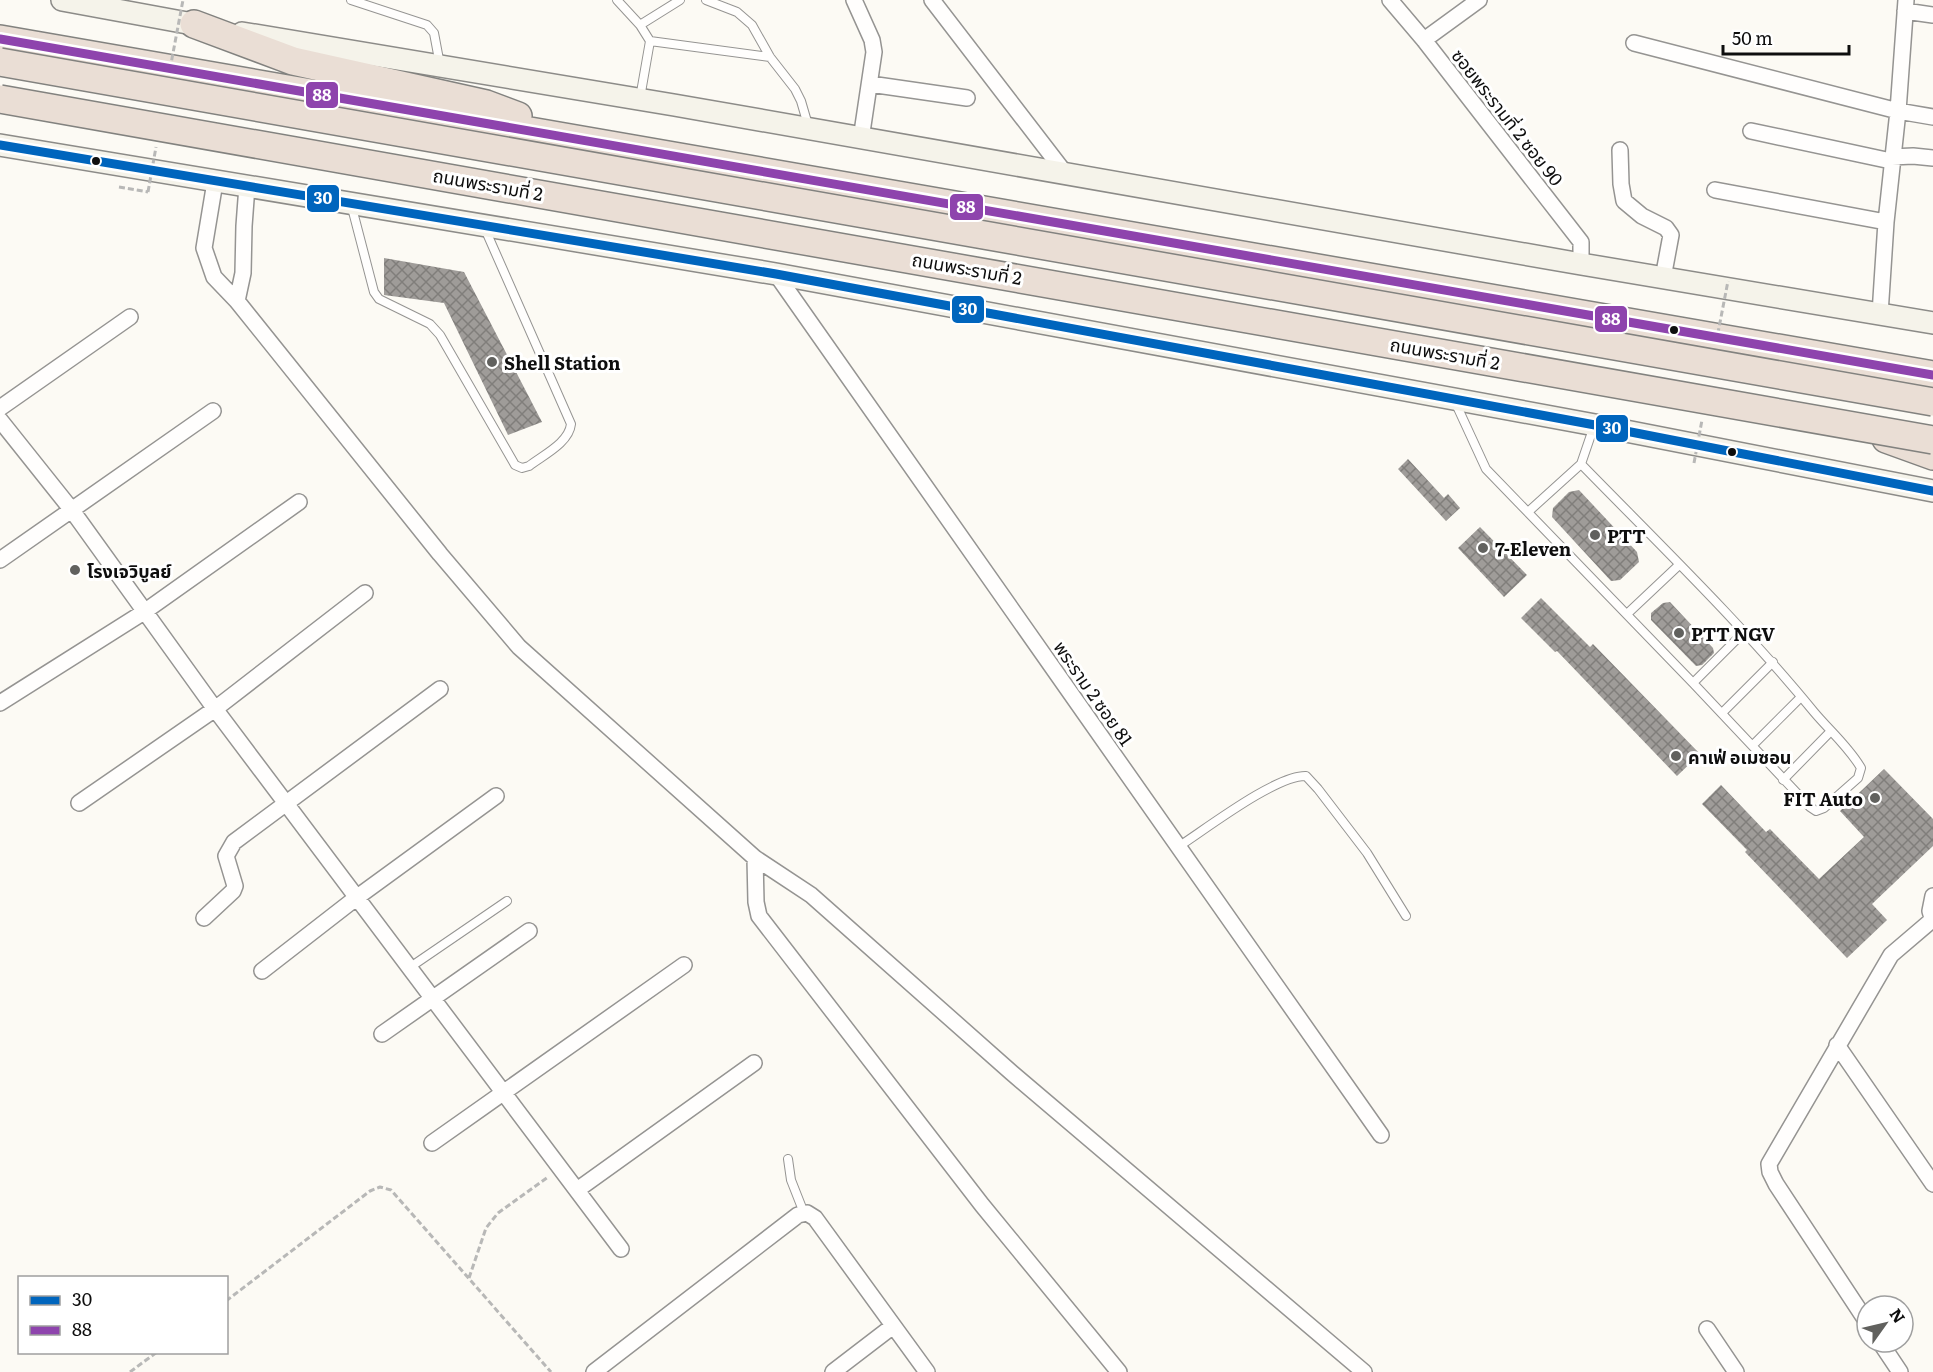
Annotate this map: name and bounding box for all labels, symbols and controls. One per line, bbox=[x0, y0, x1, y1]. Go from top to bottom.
scale bar bbox=[1723, 18, 1849, 56]
text: 50 m bbox=[1732, 24, 1773, 51]
street label: ซอยพระรามที่ 2 ซอย 90 bbox=[1446, 43, 1570, 191]
line badge: 88 bbox=[305, 81, 339, 109]
text: 88 bbox=[313, 82, 332, 106]
unlabelled marker bbox=[90, 155, 102, 167]
street label: ถนนพระรามที่ 2 bbox=[431, 161, 545, 207]
line badge: 30 bbox=[306, 184, 340, 213]
text: 30 bbox=[314, 185, 333, 209]
line badge: 88 bbox=[949, 193, 984, 221]
text: 88 bbox=[957, 194, 976, 218]
street label: ถนนพระรามที่ 2 bbox=[910, 245, 1024, 291]
line badge: 30 bbox=[951, 295, 985, 324]
text: 30 bbox=[959, 296, 978, 320]
line badge: 88 bbox=[1594, 305, 1628, 333]
text: 88 bbox=[1602, 306, 1621, 330]
unlabelled marker bbox=[1668, 324, 1680, 336]
street label: ถนนพระรามที่ 2 bbox=[1388, 330, 1502, 376]
place label: Shell Station bbox=[504, 349, 621, 376]
marker: Shell Station bbox=[485, 355, 499, 369]
line badge: 30 bbox=[1595, 414, 1629, 443]
text: 30 bbox=[1603, 415, 1622, 439]
unlabelled marker bbox=[1726, 446, 1738, 458]
place label: PTT bbox=[1607, 522, 1646, 549]
marker: PTT bbox=[1588, 528, 1602, 542]
place label: 7-Eleven bbox=[1495, 535, 1572, 562]
marker: 7-Eleven bbox=[1476, 541, 1490, 555]
place label: โรงเจวิบูลย์ bbox=[87, 557, 172, 584]
marker: โรงเจวิบูลย์ bbox=[68, 563, 82, 577]
place label: PTT NGV bbox=[1691, 620, 1775, 647]
marker: PTT NGV bbox=[1672, 626, 1686, 640]
street label: พระราม 2 ซอย 81 bbox=[1048, 635, 1140, 751]
place label: คาเฟ่ อเมซอน bbox=[1688, 743, 1791, 770]
marker: คาเฟ่ อเมซอน bbox=[1669, 749, 1683, 763]
place label: FIT Auto bbox=[1783, 785, 1863, 812]
marker: FIT Auto bbox=[1868, 791, 1882, 805]
legend bbox=[18, 1276, 228, 1354]
text: 30 bbox=[72, 1285, 92, 1312]
north arrow bbox=[1855, 1294, 1915, 1354]
text: N bbox=[1885, 1303, 1912, 1327]
text: 88 bbox=[72, 1315, 92, 1342]

